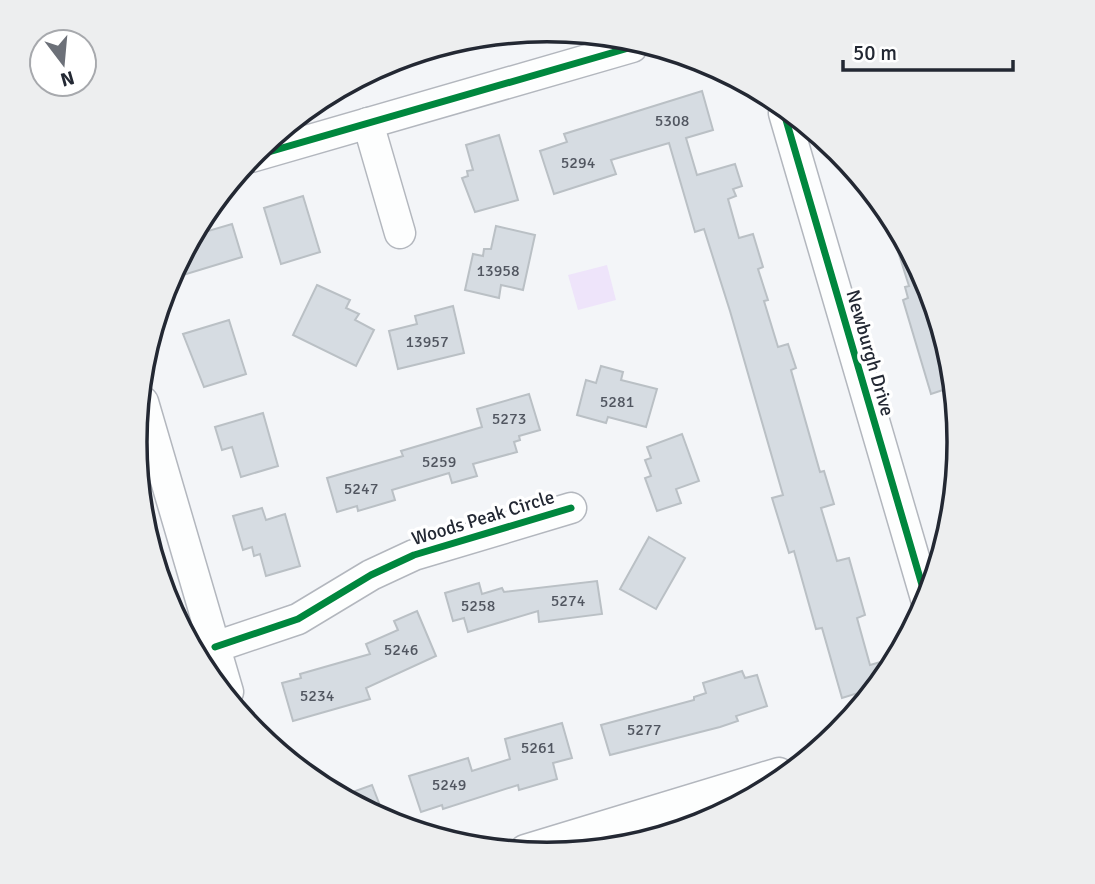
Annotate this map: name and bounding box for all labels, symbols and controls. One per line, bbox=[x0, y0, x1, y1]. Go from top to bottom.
north arrow bbox=[28, 28, 98, 98]
scale bar bbox=[843, 28, 1013, 72]
text: 50 m bbox=[853, 40, 897, 66]
text: N bbox=[58, 65, 77, 92]
house number: 5308 bbox=[655, 111, 689, 131]
house number: 5294 bbox=[561, 153, 596, 173]
house number: 13958 bbox=[476, 261, 520, 281]
street label: Newburgh Drive bbox=[841, 287, 899, 419]
house number: 13957 bbox=[405, 332, 449, 352]
house number: 5281 bbox=[600, 392, 634, 412]
house number: 5273 bbox=[492, 409, 526, 429]
house number: 5259 bbox=[422, 452, 456, 472]
house number: 5247 bbox=[344, 479, 378, 499]
street label: Woods Peak Circle bbox=[409, 485, 557, 551]
house number: 5274 bbox=[551, 591, 586, 611]
house number: 5258 bbox=[461, 596, 495, 616]
house number: 5246 bbox=[384, 640, 418, 660]
house number: 5234 bbox=[300, 686, 335, 706]
house number: 5277 bbox=[627, 720, 661, 740]
house number: 5261 bbox=[521, 738, 555, 758]
house number: 5249 bbox=[432, 775, 466, 795]

